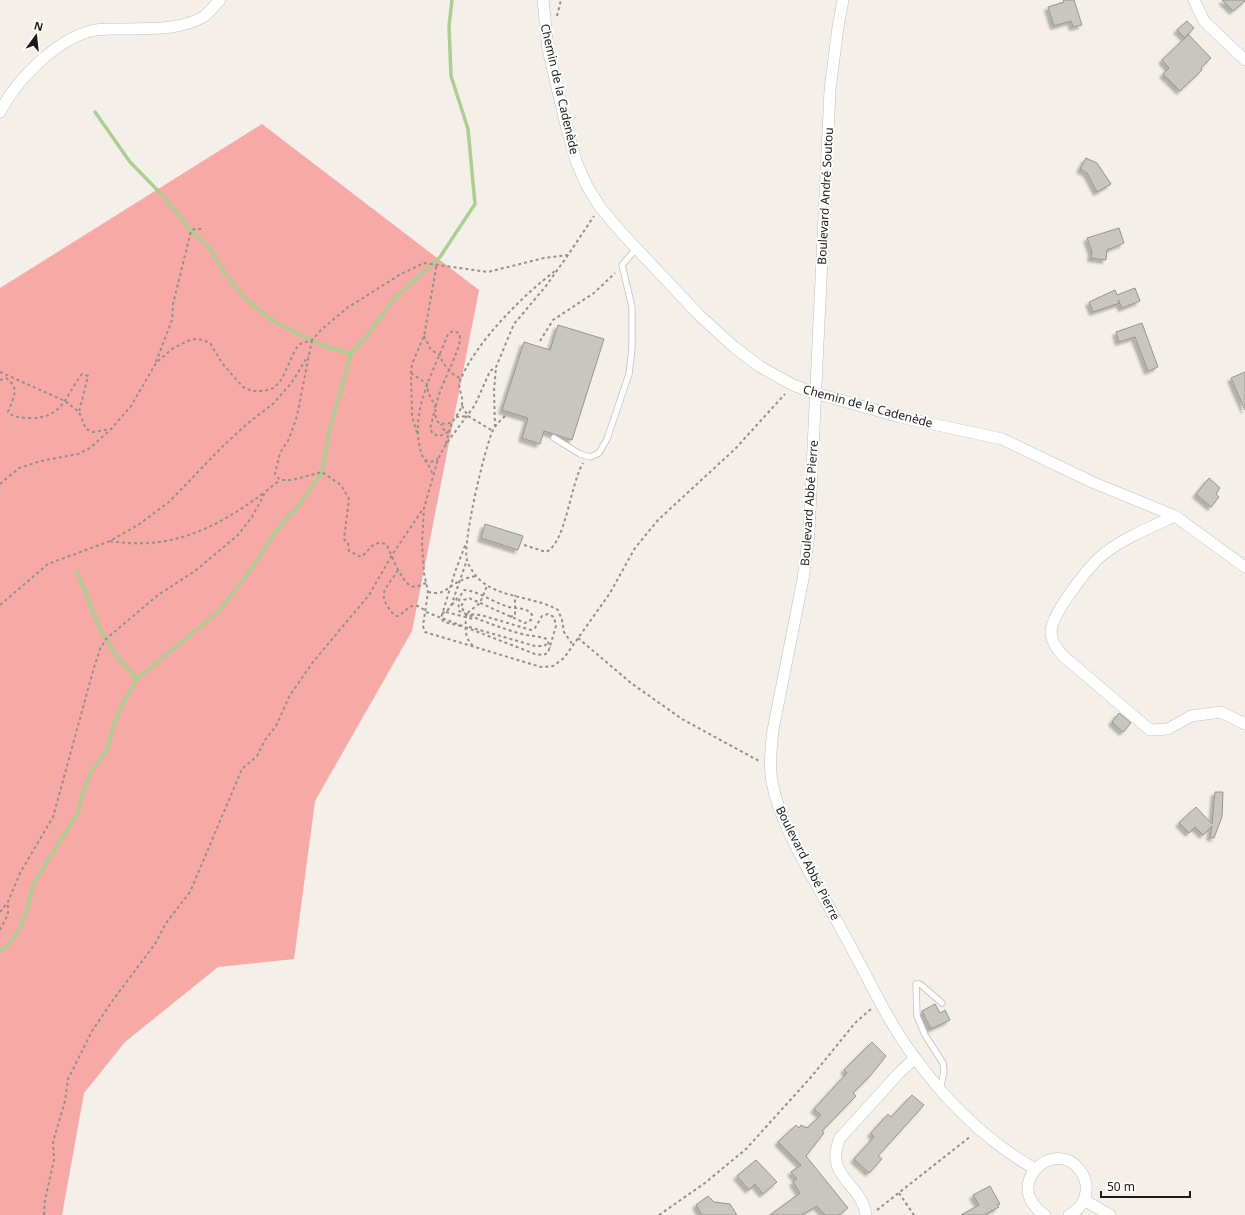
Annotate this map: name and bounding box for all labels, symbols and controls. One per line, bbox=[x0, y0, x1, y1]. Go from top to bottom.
north arrow bbox=[16, 16, 56, 56]
text: N bbox=[32, 17, 45, 34]
street label: Chemin de la Cadenède bbox=[537, 22, 583, 156]
street label: Boulevard André Soutou bbox=[813, 127, 837, 265]
street label: Chemin de la Cadenède bbox=[801, 380, 935, 432]
street label: Boulevard Abbé Pierre bbox=[796, 439, 822, 566]
street label: Boulevard Abbé Pierre bbox=[772, 803, 844, 923]
scale bar bbox=[1101, 1173, 1190, 1199]
text: 50 m bbox=[1107, 1178, 1135, 1195]

